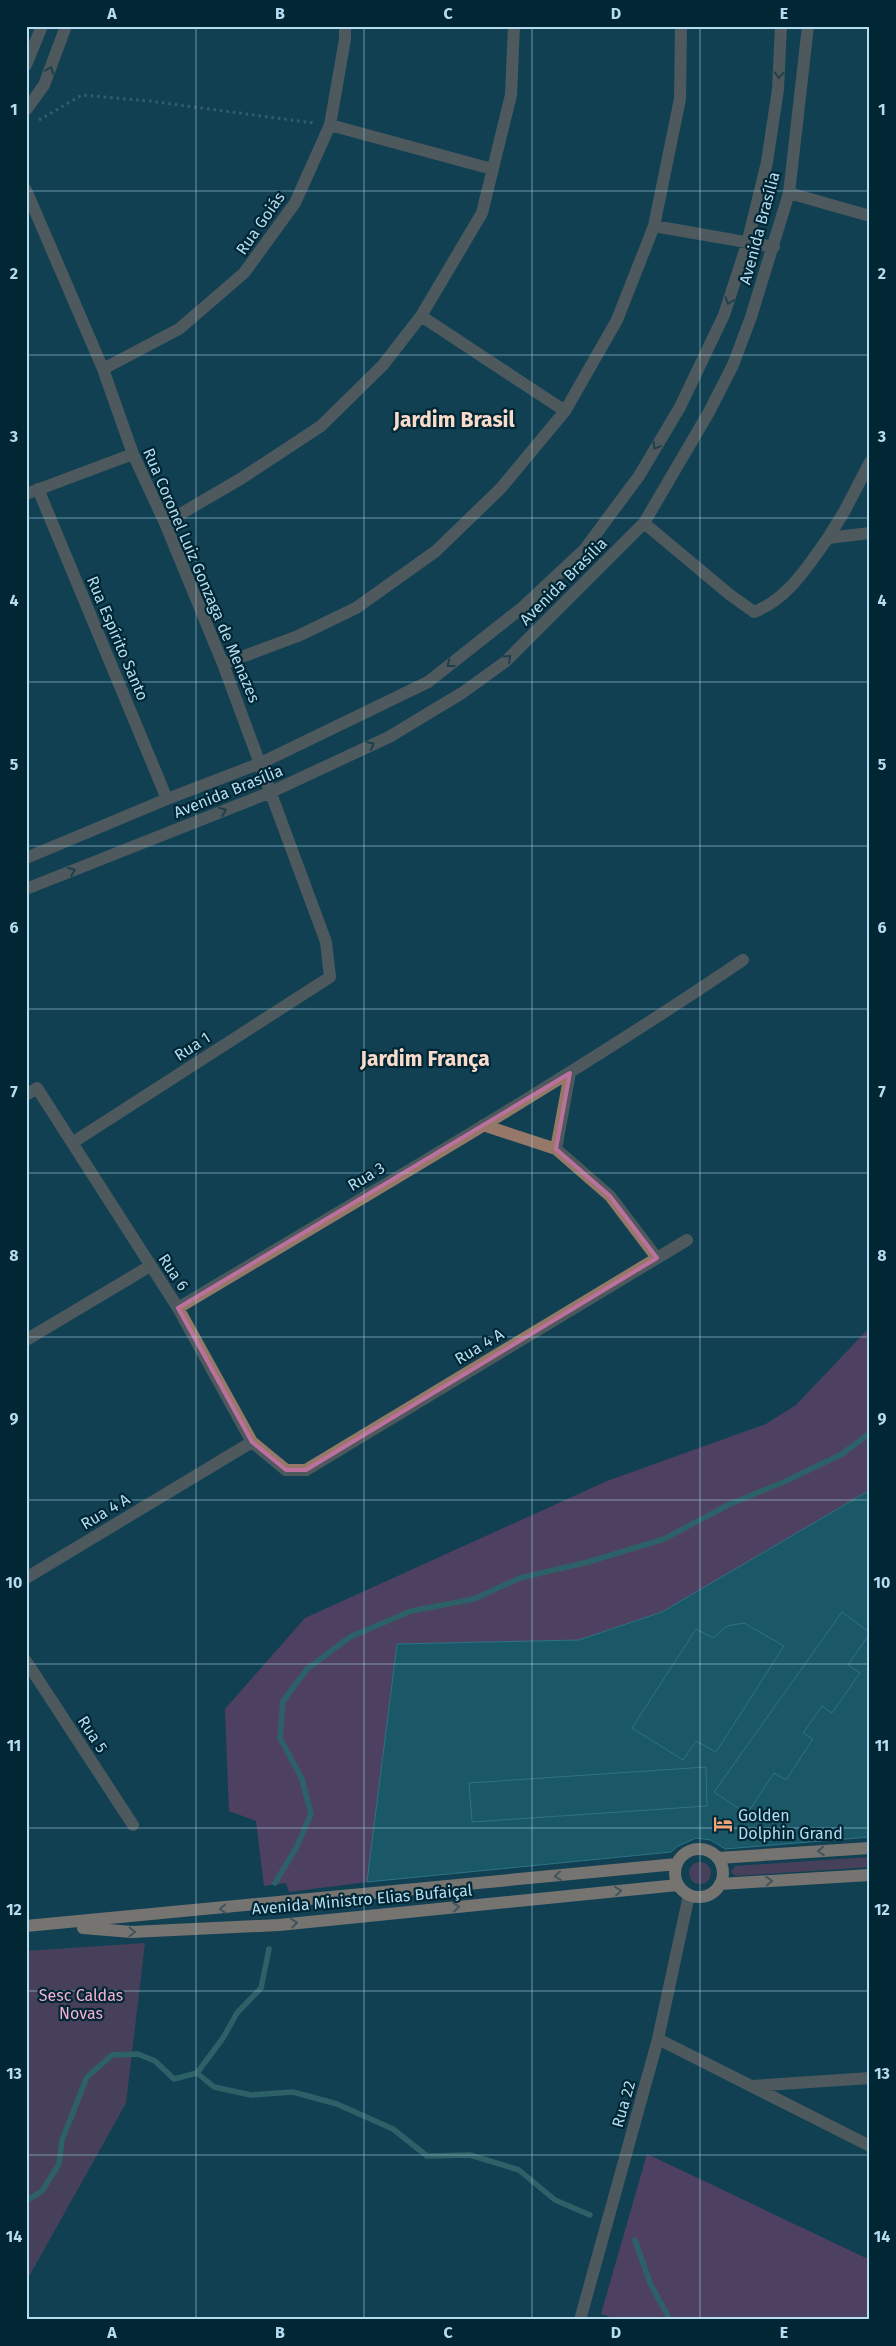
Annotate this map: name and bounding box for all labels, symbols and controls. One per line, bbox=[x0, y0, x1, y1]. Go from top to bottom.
text: A bbox=[106, 4, 117, 23]
text: B bbox=[275, 4, 285, 23]
text: C bbox=[443, 4, 453, 23]
text: D bbox=[611, 4, 621, 23]
text: E bbox=[780, 4, 788, 23]
one-way arrow bbox=[44, 66, 54, 75]
one-way arrow bbox=[774, 72, 784, 79]
text: 1 bbox=[10, 100, 18, 119]
text: 1 bbox=[878, 100, 886, 119]
street label: Avenida Brasília bbox=[735, 170, 784, 287]
street label: Rua Goiás bbox=[232, 188, 289, 258]
text: 2 bbox=[10, 264, 18, 283]
text: 2 bbox=[878, 264, 886, 283]
one-way arrow bbox=[724, 297, 734, 305]
district label: Jardim Brasil bbox=[392, 407, 515, 433]
text: 3 bbox=[9, 427, 18, 446]
text: 3 bbox=[877, 427, 886, 446]
one-way arrow bbox=[653, 441, 663, 450]
street label: Rua Coronel Luiz Gonzaga de Menazes bbox=[139, 445, 264, 705]
street label: Avenida Brasília bbox=[516, 534, 611, 629]
street label: Rua Espírito Santo bbox=[83, 573, 152, 703]
text: 4 bbox=[9, 591, 19, 610]
text: 4 bbox=[877, 591, 887, 610]
one-way arrow bbox=[502, 655, 511, 664]
one-way arrow bbox=[447, 659, 456, 668]
one-way arrow bbox=[366, 741, 375, 751]
text: 5 bbox=[10, 755, 19, 774]
text: 5 bbox=[878, 755, 887, 774]
street label: Avenida Brasília bbox=[171, 761, 286, 822]
one-way arrow bbox=[218, 807, 227, 818]
one-way arrow bbox=[67, 867, 75, 877]
text: 6 bbox=[9, 918, 19, 937]
text: 6 bbox=[877, 918, 887, 937]
street label: Rua 1 bbox=[171, 1028, 214, 1065]
district label: Jardim França bbox=[359, 1046, 490, 1072]
text: 7 bbox=[10, 1082, 18, 1101]
text: 7 bbox=[878, 1082, 886, 1101]
street label: Rua 3 bbox=[344, 1158, 388, 1195]
text: 8 bbox=[9, 1246, 19, 1265]
text: 8 bbox=[877, 1246, 887, 1265]
street label: Rua 6 bbox=[154, 1250, 193, 1294]
street label: Rua 4 A bbox=[451, 1324, 508, 1368]
text: 9 bbox=[10, 1409, 19, 1428]
text: 9 bbox=[878, 1409, 887, 1428]
street label: Rua 4 A bbox=[77, 1489, 134, 1533]
text: 10 bbox=[6, 1573, 22, 1592]
text: 10 bbox=[874, 1573, 890, 1592]
street label: Rua 5 bbox=[74, 1712, 111, 1756]
text: 11 bbox=[7, 1736, 21, 1755]
text: 11 bbox=[875, 1736, 889, 1755]
place label: Golden Dolphin Grand bbox=[738, 1806, 843, 1843]
hotel icon: Golden Dolphin Grand bbox=[712, 1813, 734, 1835]
one-way arrow bbox=[817, 1846, 825, 1857]
one-way arrow bbox=[554, 1870, 562, 1881]
one-way arrow bbox=[765, 1876, 773, 1887]
street label: Avenida Ministro Elias Bufaiçal bbox=[251, 1880, 474, 1920]
one-way arrow bbox=[614, 1886, 622, 1897]
text: 12 bbox=[6, 1900, 22, 1919]
text: 12 bbox=[874, 1900, 890, 1919]
one-way arrow bbox=[452, 1902, 460, 1913]
one-way arrow bbox=[218, 1903, 226, 1914]
one-way arrow bbox=[291, 1918, 299, 1929]
one-way arrow bbox=[128, 1926, 136, 1937]
park label: Sesc Caldas Novas bbox=[39, 1986, 123, 2023]
text: 13 bbox=[6, 2064, 22, 2083]
text: 13 bbox=[874, 2064, 890, 2083]
street label: Rua 22 bbox=[608, 2078, 639, 2130]
text: 14 bbox=[6, 2227, 22, 2246]
text: 14 bbox=[874, 2227, 890, 2246]
text: A bbox=[106, 2323, 117, 2342]
text: B bbox=[275, 2323, 285, 2342]
text: C bbox=[443, 2323, 453, 2342]
text: D bbox=[611, 2323, 621, 2342]
text: E bbox=[780, 2323, 788, 2342]

